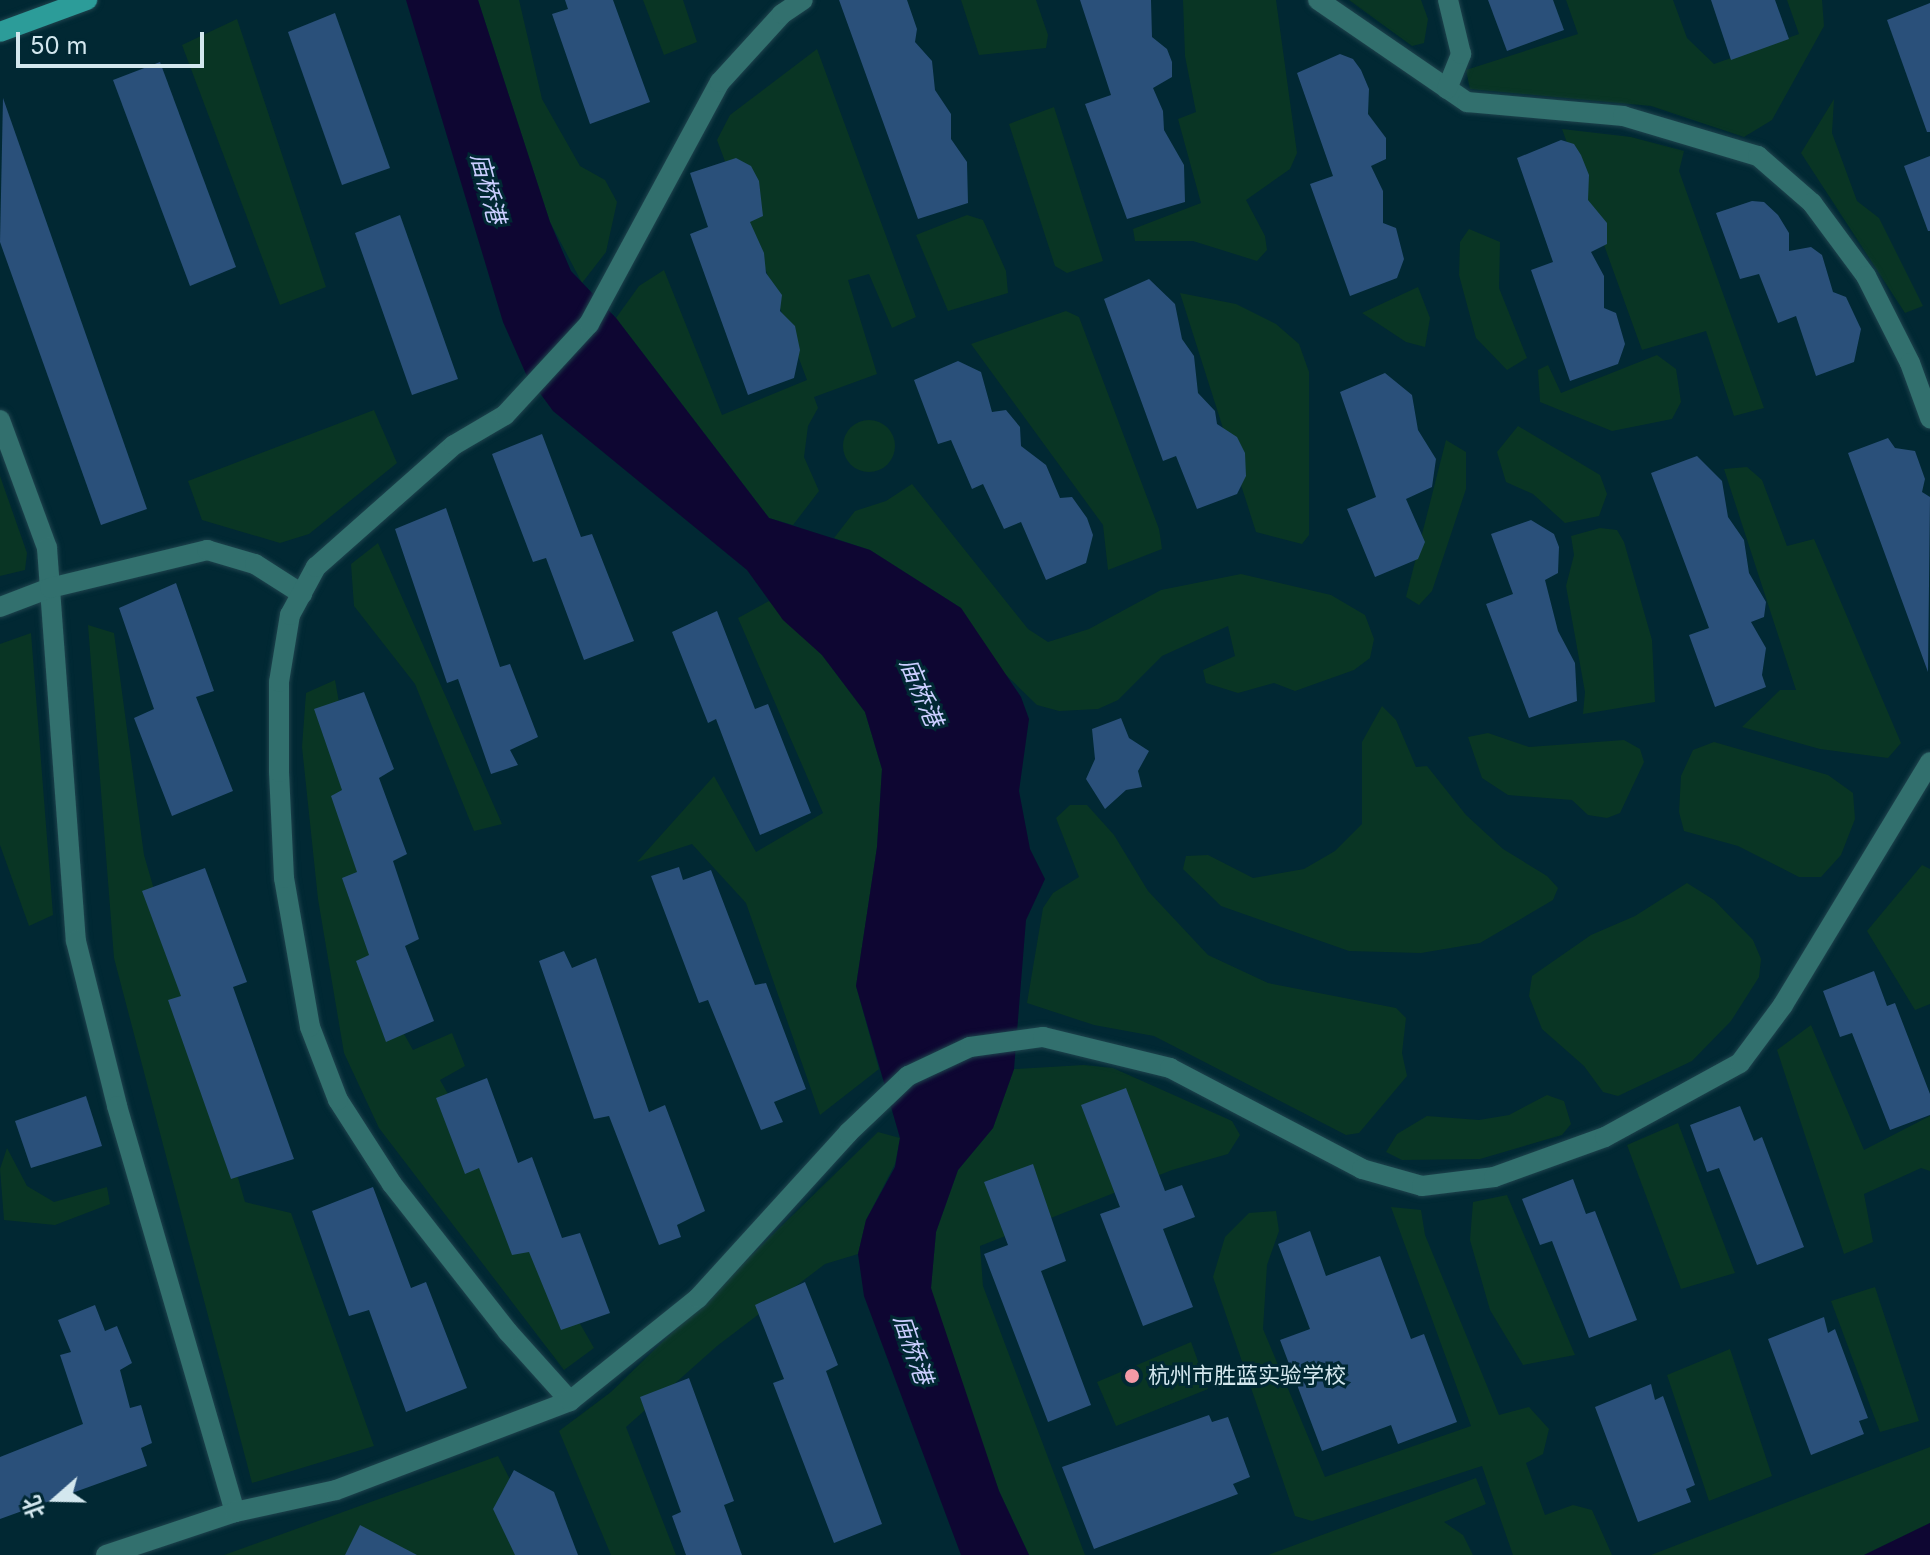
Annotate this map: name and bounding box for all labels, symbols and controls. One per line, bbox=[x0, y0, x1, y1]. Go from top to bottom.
scale bar bbox=[20, 16, 208, 66]
text: 50 m bbox=[30, 31, 88, 60]
water label: 庙桥港 bbox=[465, 149, 511, 227]
water label: 庙桥港 bbox=[894, 653, 948, 731]
water label: 庙桥港 bbox=[888, 1310, 938, 1388]
place label: 杭州市胜蓝实验学校 bbox=[1148, 1363, 1346, 1389]
marker: 杭州市胜蓝实验学校 bbox=[1123, 1367, 1141, 1385]
north arrow bbox=[16, 1459, 96, 1539]
text: 北 bbox=[17, 1492, 49, 1522]

